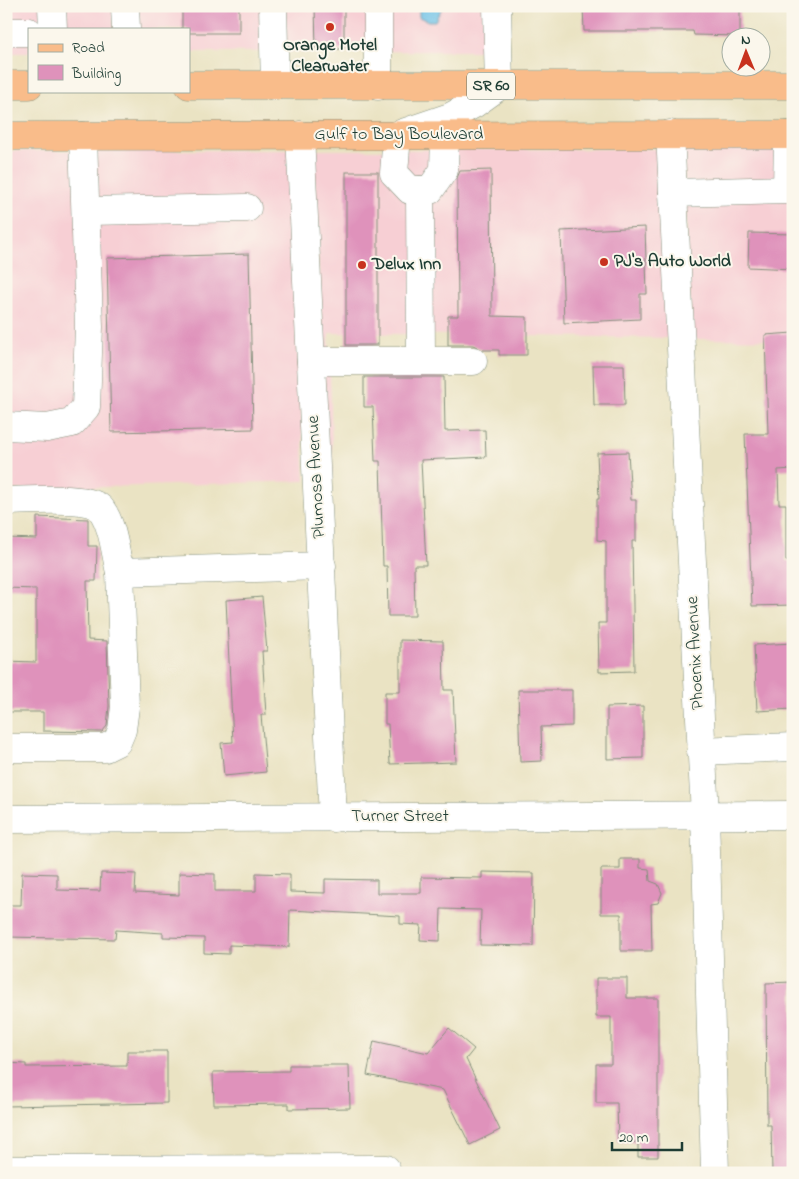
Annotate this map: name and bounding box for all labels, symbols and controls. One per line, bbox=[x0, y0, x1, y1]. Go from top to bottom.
marker: Orange Motel Clearwater bbox=[324, 21, 336, 33]
legend bbox=[28, 28, 190, 92]
north arrow bbox=[722, 28, 772, 78]
text: N bbox=[741, 30, 751, 51]
place label: Orange Motel Clearwater bbox=[283, 33, 377, 80]
text: Road bbox=[72, 37, 105, 59]
text: Building bbox=[71, 63, 121, 86]
road number: SR 60 bbox=[467, 72, 515, 100]
street label: Gulf to Bay Boulevard bbox=[315, 122, 483, 148]
place label: PJ's Auto World bbox=[614, 249, 732, 275]
place label: Delux Inn bbox=[371, 252, 441, 278]
marker: PJ's Auto World bbox=[598, 256, 610, 268]
marker: Delux Inn bbox=[356, 259, 368, 271]
street label: Plumosa Avenue bbox=[301, 414, 333, 539]
street label: Phoenix Avenue bbox=[680, 595, 712, 711]
street label: Turner Street bbox=[351, 804, 449, 830]
scale bar bbox=[612, 1119, 682, 1151]
text: 20 m bbox=[619, 1127, 649, 1149]

